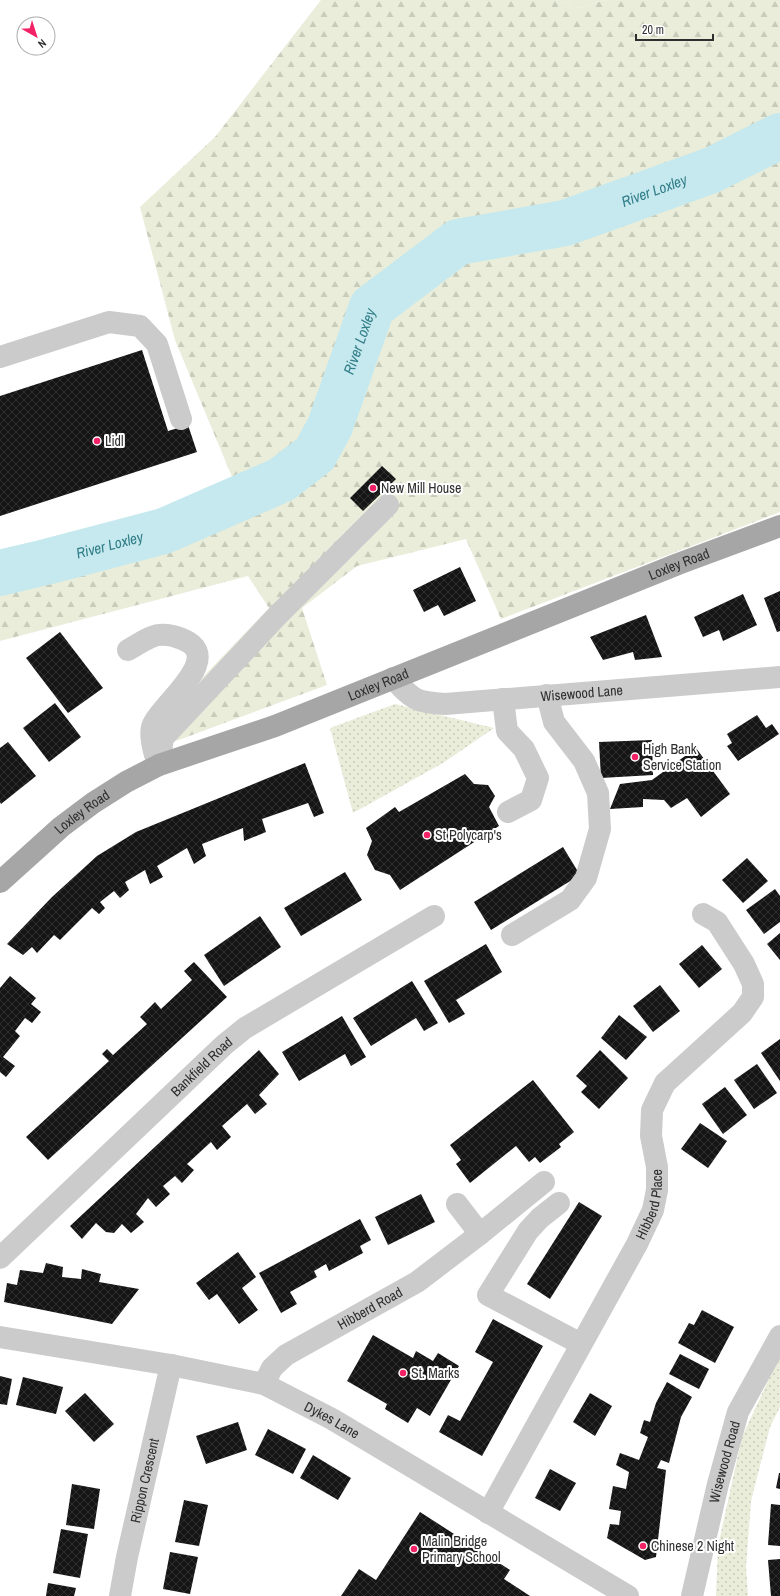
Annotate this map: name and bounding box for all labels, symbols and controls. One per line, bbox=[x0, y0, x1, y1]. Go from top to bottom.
north arrow bbox=[16, 16, 56, 56]
scale bar bbox=[636, 16, 713, 42]
text: 20 m bbox=[642, 22, 664, 38]
text: N bbox=[35, 36, 49, 51]
water label: River Loxley bbox=[618, 169, 691, 212]
water label: River Loxley bbox=[338, 305, 381, 377]
place label: Lidl bbox=[105, 432, 124, 450]
marker: Lidl bbox=[92, 436, 102, 446]
place label: New Mill House bbox=[381, 479, 461, 497]
marker: New Mill House bbox=[368, 483, 378, 493]
water label: River Loxley bbox=[74, 526, 146, 564]
street label: Loxley Road bbox=[646, 544, 712, 584]
street label: Loxley Road bbox=[345, 664, 411, 705]
street label: Wisewood Lane bbox=[540, 681, 624, 705]
place label: High Bank Service Station bbox=[643, 740, 722, 774]
marker: High Bank Service Station bbox=[630, 752, 640, 762]
street label: Loxley Road bbox=[50, 786, 113, 838]
place label: St Polycarp's bbox=[435, 826, 502, 844]
marker: St Polycarp's bbox=[422, 830, 432, 840]
street label: Bankfield Road bbox=[167, 1033, 236, 1100]
street label: Hibberd Place bbox=[631, 1169, 666, 1242]
street label: Hibberd Road bbox=[334, 1283, 406, 1334]
place label: St. Marks bbox=[411, 1364, 460, 1382]
marker: St. Marks bbox=[398, 1368, 408, 1378]
street label: Dykes Lane bbox=[301, 1397, 363, 1442]
street label: Wisewood Road bbox=[705, 1419, 744, 1505]
street label: Rippon Crescent bbox=[126, 1437, 163, 1525]
place label: Malin Bridge Primary School bbox=[422, 1532, 500, 1566]
place label: Chinese 2 Night bbox=[651, 1537, 734, 1555]
marker: Chinese 2 Night bbox=[638, 1541, 648, 1551]
marker: Malin Bridge Primary School bbox=[409, 1544, 419, 1554]

